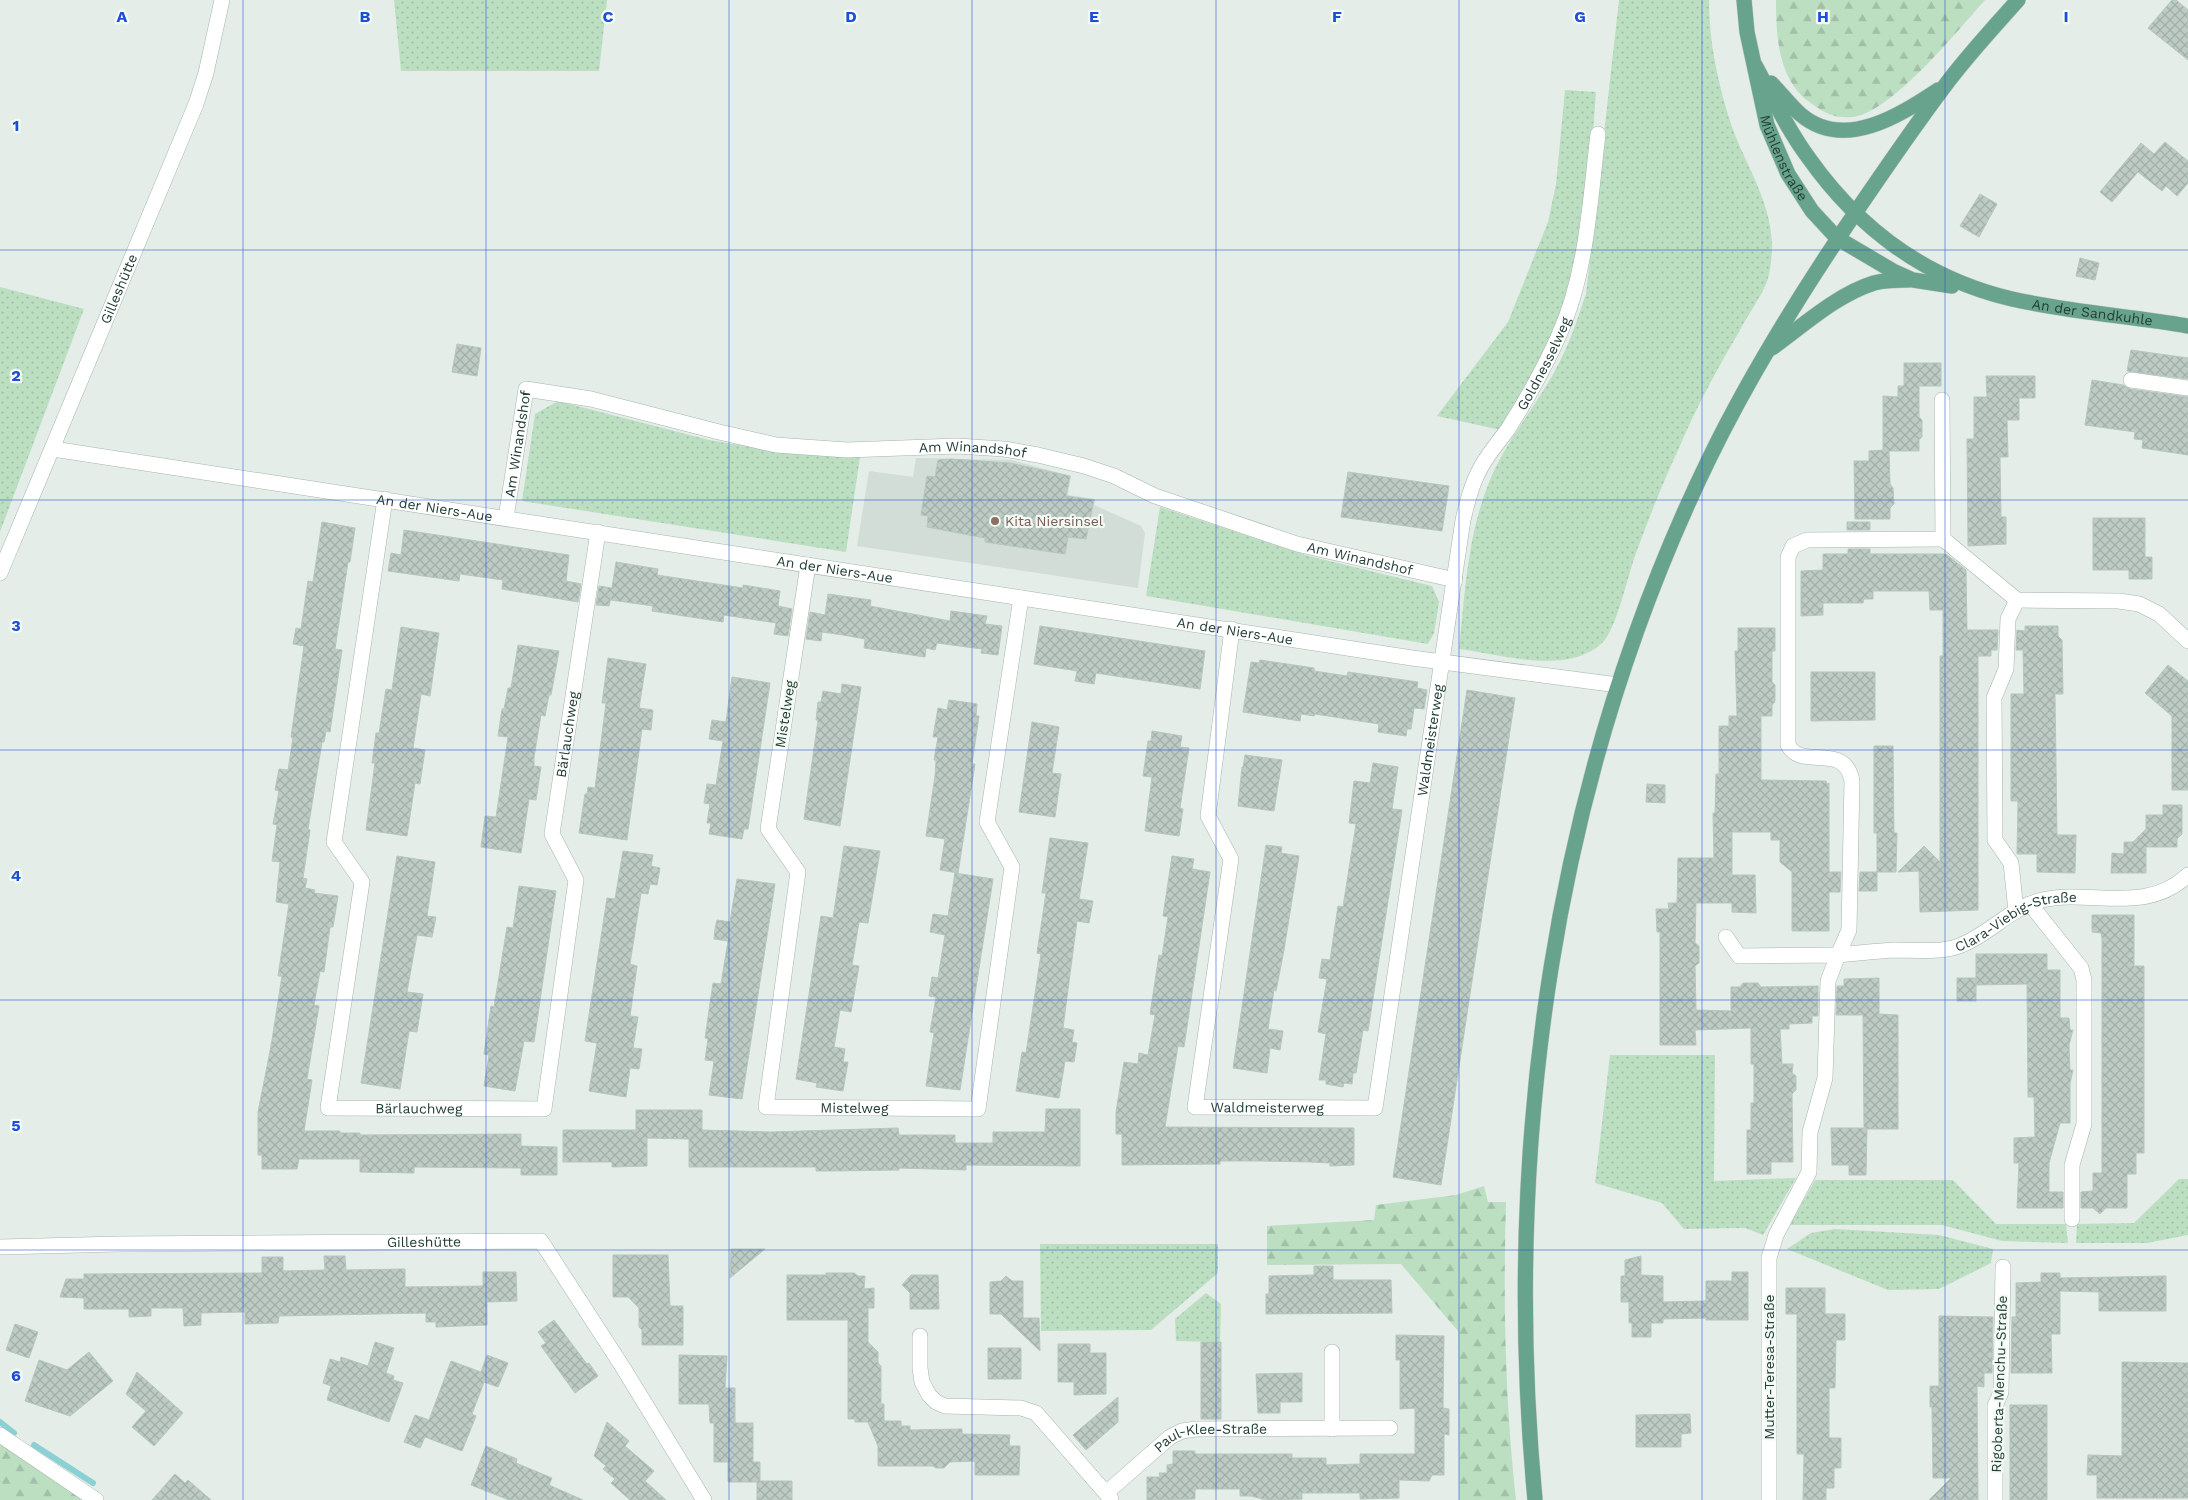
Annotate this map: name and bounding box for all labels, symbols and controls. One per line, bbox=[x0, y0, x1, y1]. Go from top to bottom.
text: A bbox=[117, 7, 128, 26]
text: B bbox=[360, 7, 371, 26]
text: C bbox=[603, 7, 614, 26]
text: D bbox=[845, 7, 857, 26]
text: E bbox=[1089, 7, 1099, 26]
text: F bbox=[1332, 7, 1342, 26]
text: G bbox=[1574, 7, 1586, 26]
text: H bbox=[1817, 7, 1829, 26]
text: I bbox=[2063, 7, 2069, 26]
street label: Mühlenstraße bbox=[1757, 113, 1811, 204]
text: 1 bbox=[13, 116, 19, 135]
street label: Gilleshütte bbox=[97, 252, 140, 326]
street label: An der Sandkuhle bbox=[2031, 295, 2154, 328]
street label: Goldnesselweg bbox=[1513, 314, 1574, 413]
text: 2 bbox=[11, 366, 21, 385]
street label: Am Winandshof bbox=[501, 389, 534, 499]
street label: Am Winandshof bbox=[918, 438, 1028, 461]
street label: An der Niers-Aue bbox=[375, 491, 494, 524]
place label: Kita Niersinsel bbox=[1005, 513, 1104, 529]
marker: Kita Niersinsel bbox=[989, 515, 1001, 527]
street label: Am Winandshof bbox=[1306, 539, 1415, 578]
street label: An der Niers-Aue bbox=[776, 552, 894, 586]
street label: An der Niers-Aue bbox=[1176, 614, 1294, 648]
text: 3 bbox=[11, 616, 21, 635]
street label: Mistelweg bbox=[772, 679, 798, 749]
street label: Waldmeisterweg bbox=[1414, 682, 1446, 797]
street label: Bärlauchweg bbox=[553, 690, 582, 779]
text: 4 bbox=[11, 866, 21, 885]
street label: Clara-Viebig-Straße bbox=[1953, 889, 2077, 955]
street label: Waldmeisterweg bbox=[1210, 1099, 1324, 1116]
street label: Bärlauchweg bbox=[375, 1100, 463, 1117]
street label: Mistelweg bbox=[820, 1100, 889, 1116]
text: 5 bbox=[11, 1116, 21, 1135]
street label: Gilleshütte bbox=[387, 1234, 461, 1250]
street label: Mutter-Teresa-Straße bbox=[1761, 1294, 1777, 1440]
street label: Rigoberta-Menchu-Straße bbox=[1988, 1295, 2010, 1473]
text: 6 bbox=[11, 1366, 21, 1385]
street label: Paul-Klee-Straße bbox=[1151, 1421, 1267, 1455]

